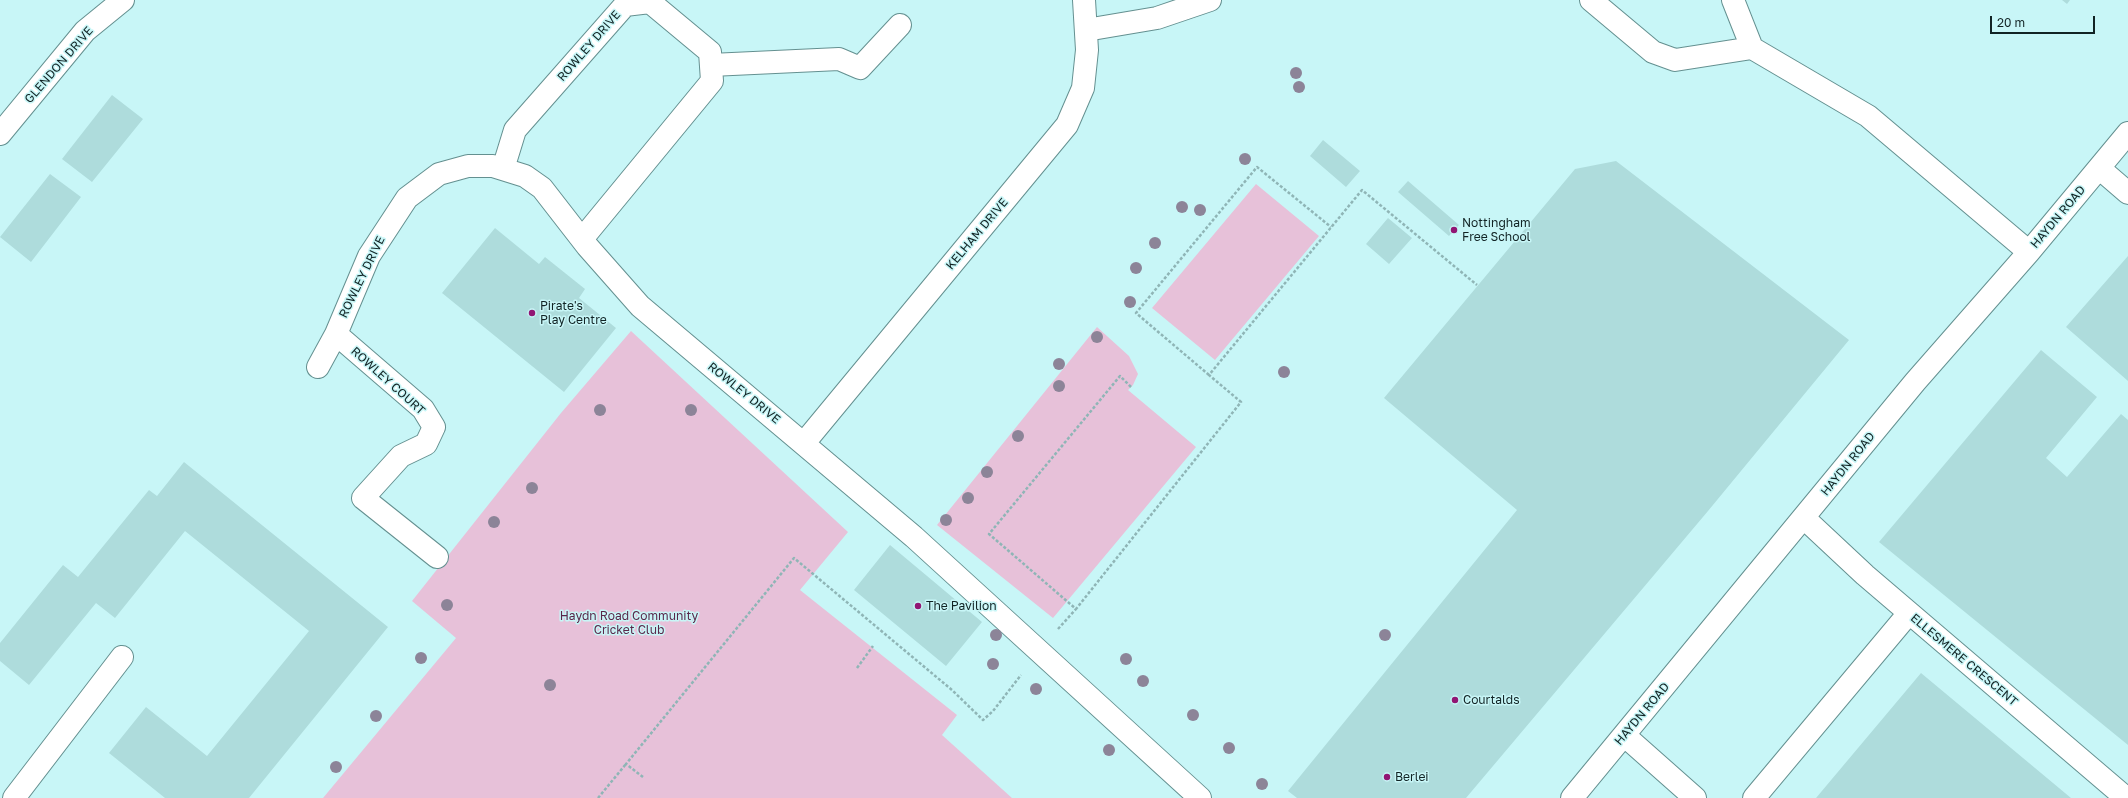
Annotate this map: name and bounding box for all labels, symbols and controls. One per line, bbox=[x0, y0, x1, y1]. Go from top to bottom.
street label: ROWLEY DRIVE bbox=[554, 8, 624, 84]
scale bar bbox=[1992, 8, 2097, 34]
text: 20 m bbox=[1997, 15, 2025, 30]
street label: GLENDON DRIVE bbox=[22, 24, 96, 106]
street label: HAYDN ROAD bbox=[2028, 183, 2088, 251]
street label: KELHAM DRIVE bbox=[943, 195, 1011, 273]
place label: Nottingham Free School bbox=[1462, 216, 1531, 244]
marker: Nottingham Free School bbox=[1449, 225, 1459, 235]
street label: ROWLEY DRIVE bbox=[336, 234, 388, 320]
place label: Pirate's Play Centre bbox=[540, 299, 607, 327]
marker: Pirate's Play Centre bbox=[527, 308, 537, 318]
street label: ROWLEY COURT bbox=[348, 344, 428, 418]
street label: ROWLEY DRIVE bbox=[705, 359, 783, 427]
street label: HAYDN ROAD bbox=[1818, 429, 1878, 499]
place label: The Pavilion bbox=[926, 599, 997, 613]
marker: The Pavilion bbox=[913, 601, 923, 611]
park label: Haydn Road Community Cricket Club bbox=[560, 609, 698, 637]
street label: ELLESMERE CRESCENT bbox=[1907, 611, 2021, 709]
street label: HAYDN ROAD bbox=[1612, 680, 1672, 748]
place label: Courtalds bbox=[1463, 693, 1520, 707]
marker: Courtalds bbox=[1450, 695, 1460, 705]
place label: Berlei bbox=[1395, 770, 1429, 784]
marker: Berlei bbox=[1382, 772, 1392, 782]

